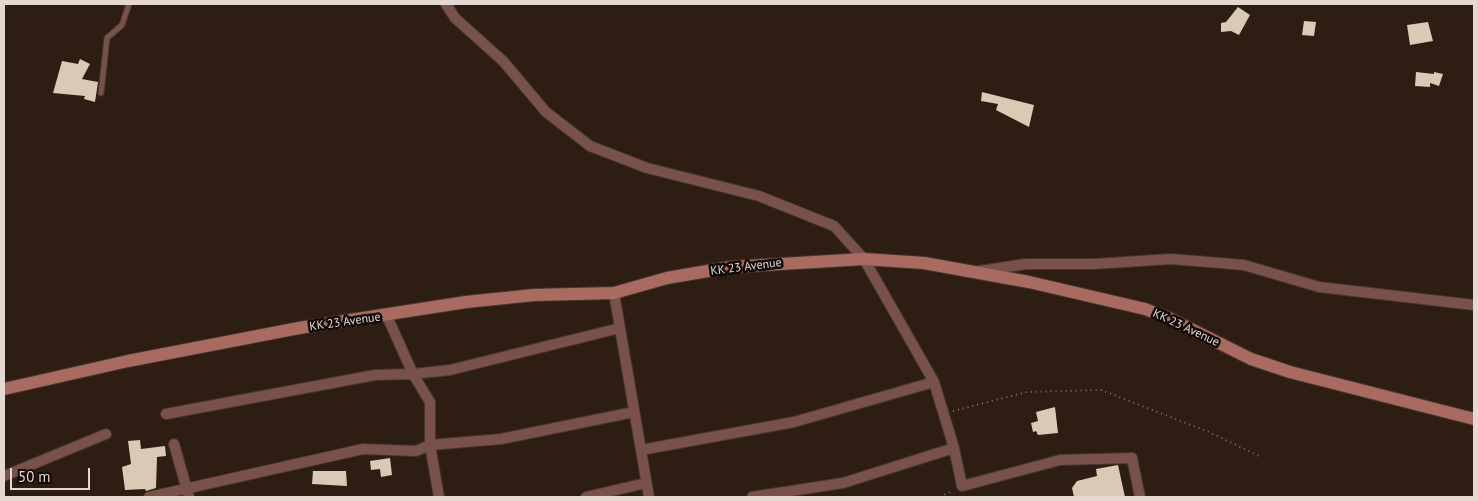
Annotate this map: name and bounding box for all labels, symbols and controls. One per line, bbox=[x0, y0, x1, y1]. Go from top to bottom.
street label: KK 23 Avenue bbox=[710, 255, 782, 279]
street label: KK 23 Avenue bbox=[1151, 306, 1221, 350]
street label: KK 23 Avenue bbox=[309, 310, 381, 334]
scale bar bbox=[12, 458, 92, 490]
text: 50 m bbox=[18, 467, 51, 486]

